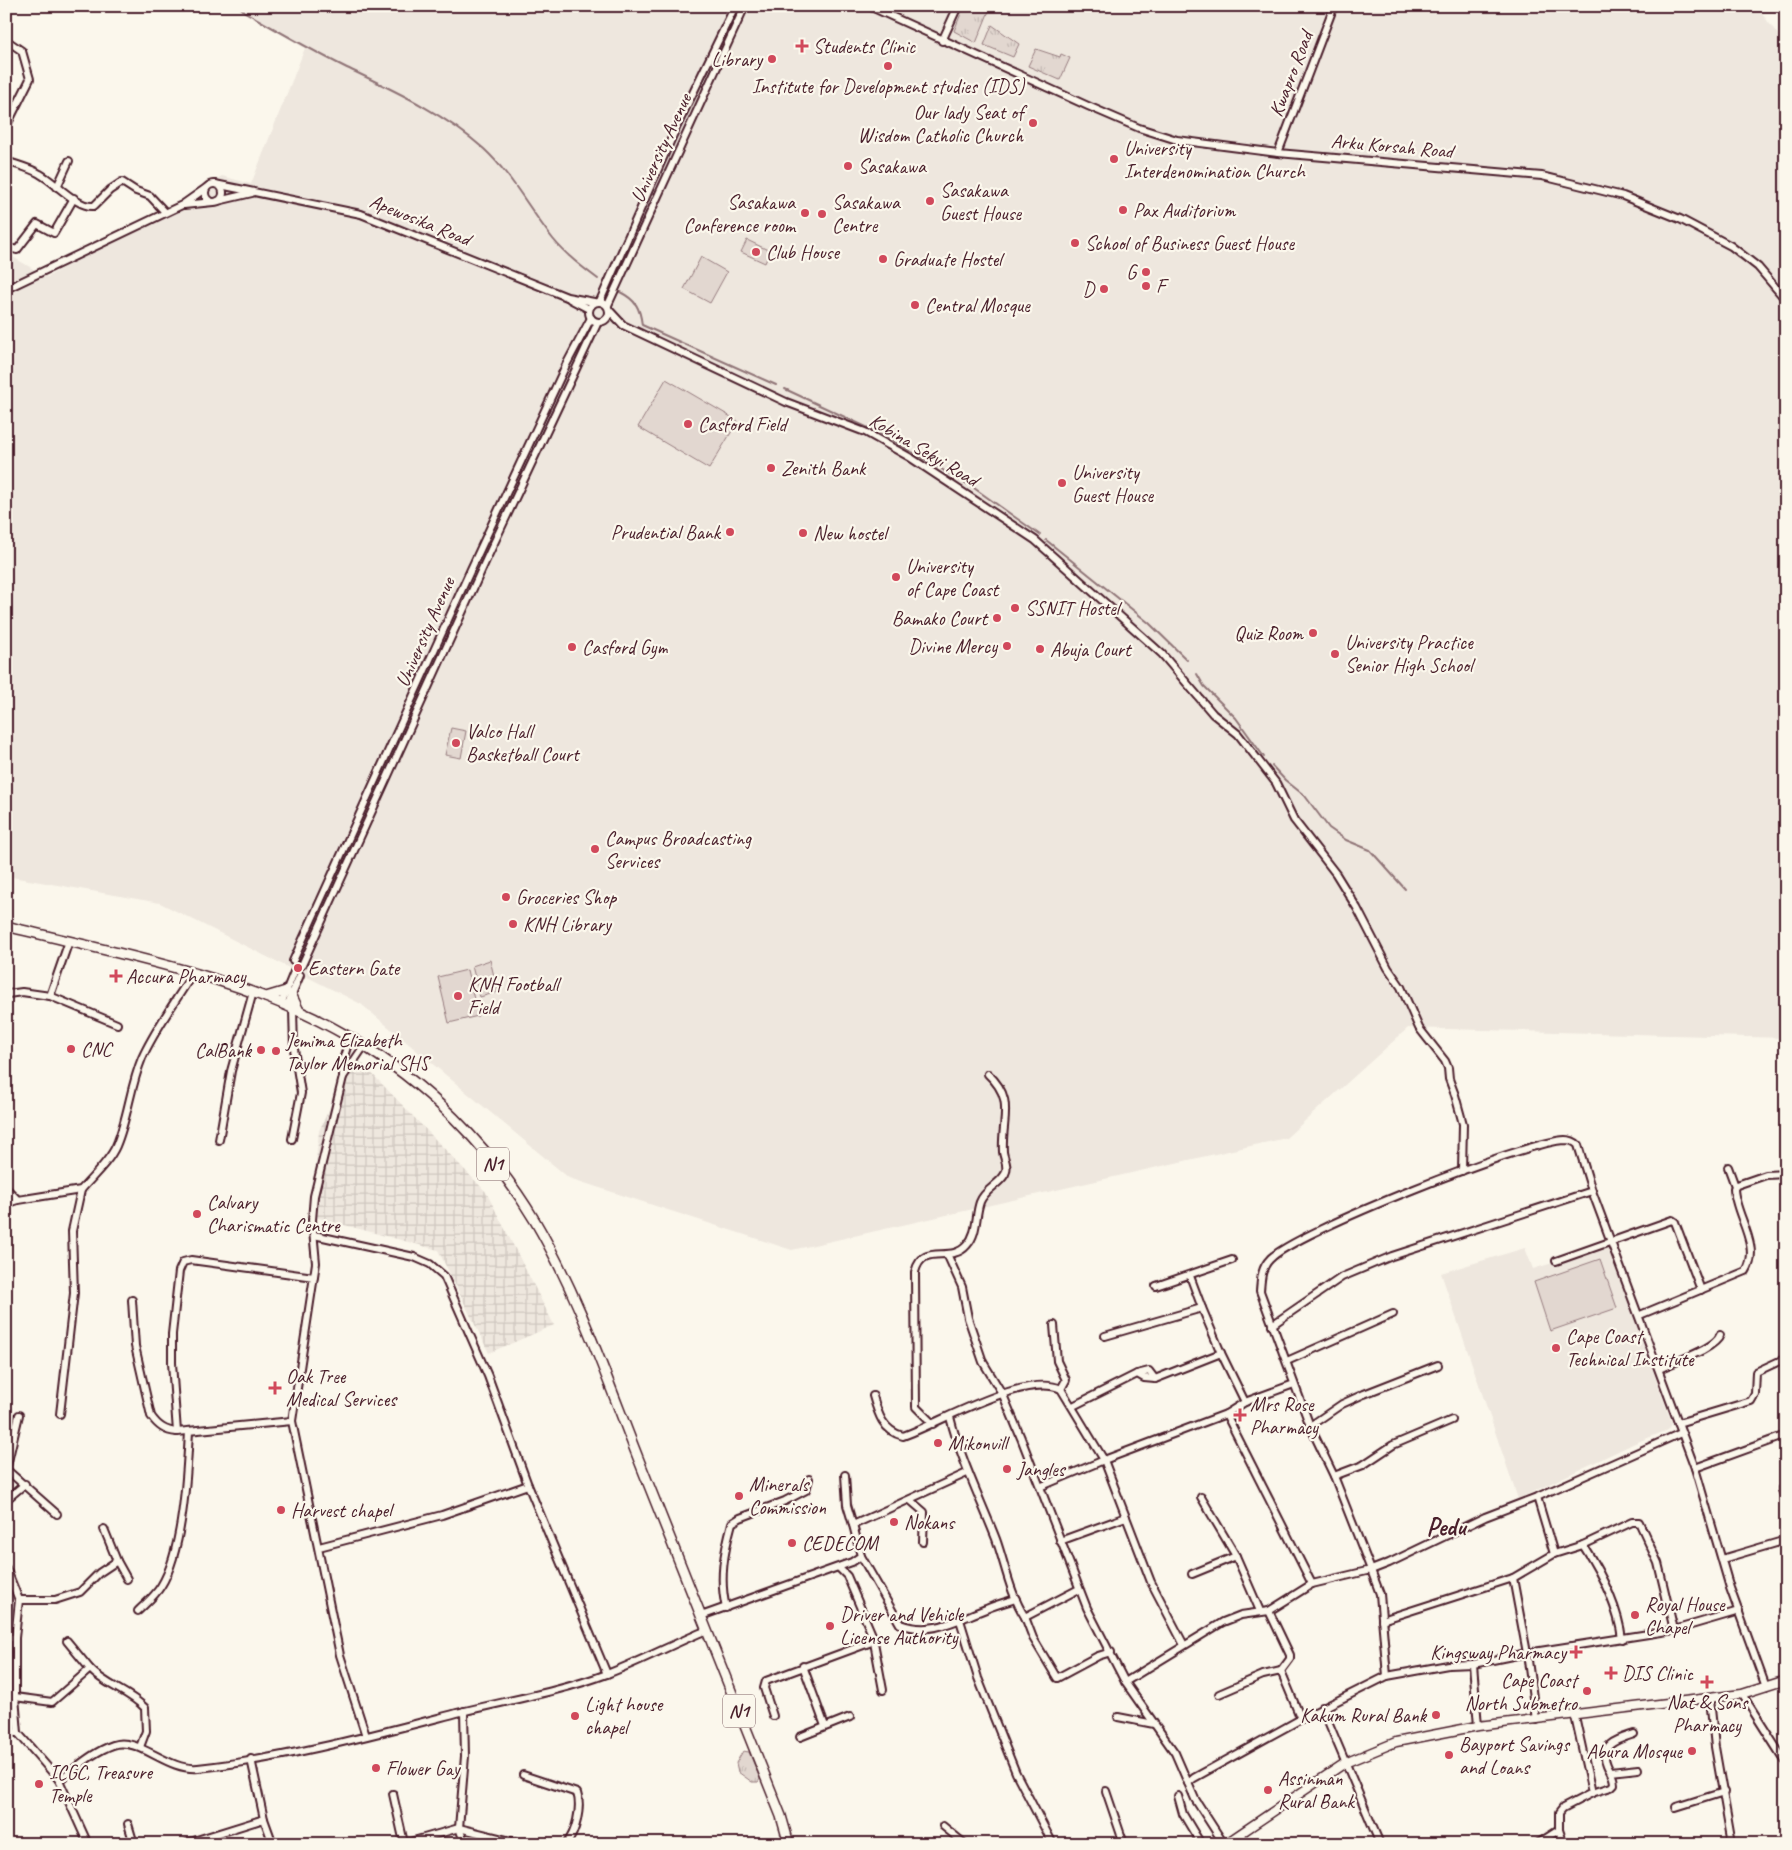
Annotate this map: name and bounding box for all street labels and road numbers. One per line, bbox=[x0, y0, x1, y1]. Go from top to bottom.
street label: Kwapro Road bbox=[1263, 25, 1320, 120]
street label: University Avenue bbox=[625, 88, 698, 207]
street label: Arku Korsah Road bbox=[1330, 128, 1457, 164]
street label: Apewosika Road bbox=[366, 188, 477, 253]
street label: Kobina Sekyi Road bbox=[865, 408, 986, 494]
street label: University Avenue bbox=[390, 572, 461, 691]
road number: N1 bbox=[477, 1148, 509, 1180]
road number: N1 bbox=[723, 1694, 755, 1728]

